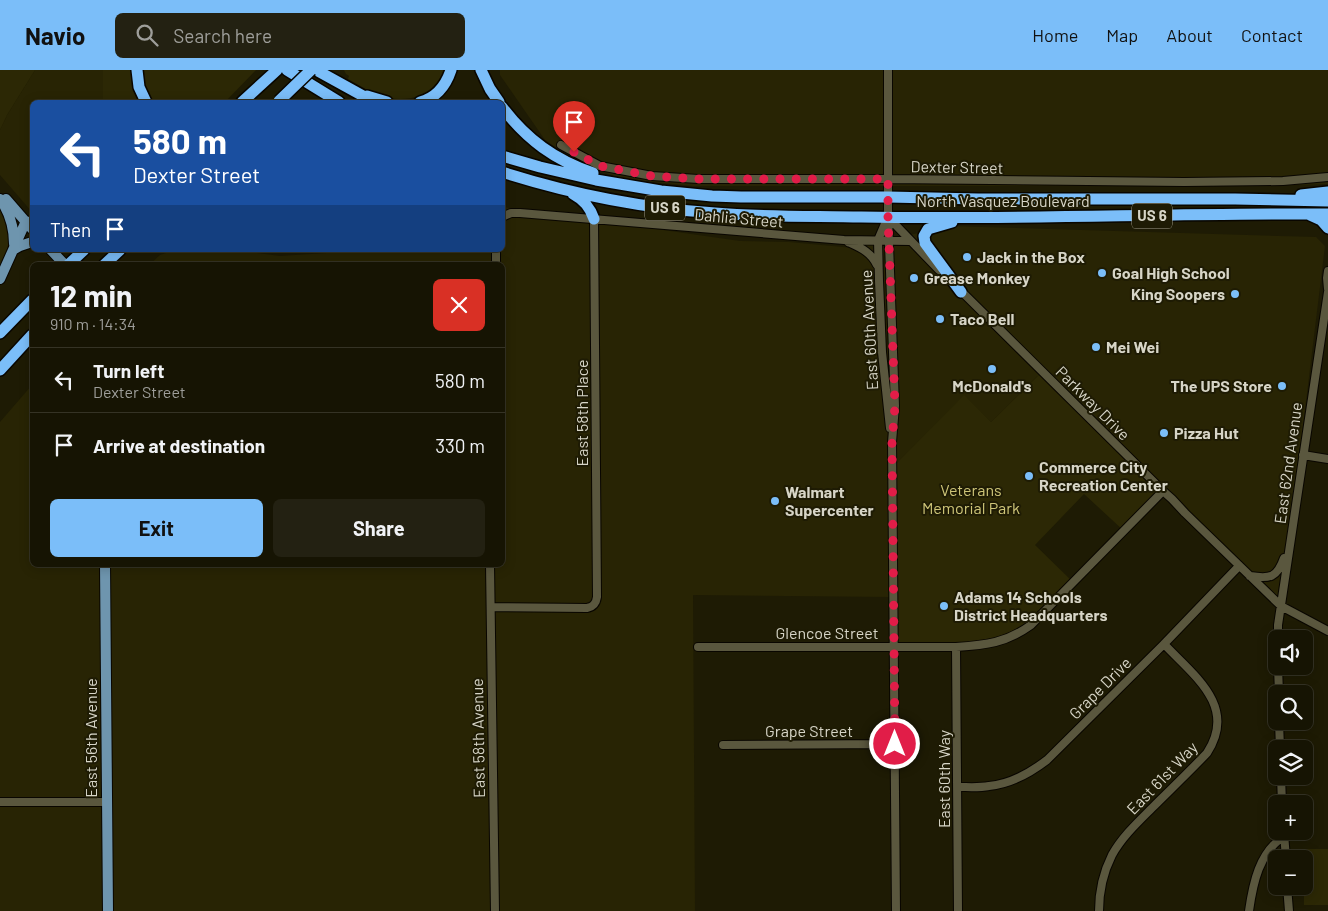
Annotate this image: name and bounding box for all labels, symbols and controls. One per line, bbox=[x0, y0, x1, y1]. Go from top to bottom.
search box bbox=[115, 13, 465, 58]
text: Navio bbox=[25, 21, 85, 50]
icon: search bbox=[133, 21, 161, 49]
text: Search here bbox=[173, 24, 272, 47]
text: Home bbox=[1032, 24, 1078, 46]
text: Map bbox=[1106, 24, 1138, 46]
text: About bbox=[1166, 24, 1213, 46]
text: Contact bbox=[1241, 24, 1303, 46]
pin bbox=[553, 101, 595, 152]
icon: arrive bbox=[560, 108, 588, 136]
text: 580 m bbox=[133, 119, 227, 161]
icon: left bbox=[50, 120, 115, 185]
street label: Dexter Street bbox=[911, 156, 1003, 177]
text: Dexter Street bbox=[133, 161, 260, 187]
street label: North Vasquez Boulevard bbox=[916, 191, 1090, 210]
road number: US 6 bbox=[645, 196, 685, 220]
street label: Dahlia Street bbox=[694, 204, 784, 231]
road number: US 6 bbox=[1132, 204, 1172, 228]
icon: arrive bbox=[101, 215, 129, 243]
text: Then bbox=[50, 218, 91, 241]
place label: Jack in the Box bbox=[977, 247, 1085, 266]
marker: Jack in the Box bbox=[961, 251, 973, 263]
place label: Goal High School bbox=[1112, 263, 1230, 282]
marker: Goal High School bbox=[1096, 267, 1108, 279]
place label: Grease Monkey bbox=[924, 268, 1030, 287]
street label: East 60th Avenue bbox=[856, 269, 881, 391]
marker: Grease Monkey bbox=[908, 272, 920, 284]
text: 12 min bbox=[50, 277, 133, 313]
button: close bbox=[433, 279, 485, 331]
place label: King Soopers bbox=[1131, 284, 1225, 303]
marker: King Soopers bbox=[1229, 288, 1241, 300]
place label: Taco Bell bbox=[950, 309, 1014, 328]
marker: Taco Bell bbox=[934, 313, 946, 325]
text: 910 m · 14:34 bbox=[50, 314, 136, 333]
place label: Mei Wei bbox=[1106, 337, 1159, 356]
marker: Mei Wei bbox=[1090, 341, 1102, 353]
text: Turn left bbox=[93, 359, 164, 382]
street label: East 58th Place bbox=[572, 360, 591, 466]
street label: Parkway Drive bbox=[1052, 362, 1134, 444]
marker: McDonald's bbox=[986, 363, 998, 375]
icon: left bbox=[50, 366, 78, 394]
text: 580 m bbox=[435, 369, 485, 392]
place label: McDonald's bbox=[952, 376, 1032, 395]
place label: The UPS Store bbox=[1171, 376, 1272, 395]
marker: The UPS Store bbox=[1276, 380, 1288, 392]
text: Dexter Street bbox=[93, 382, 186, 401]
street label: East 62nd Avenue bbox=[1270, 401, 1305, 525]
place label: Pizza Hut bbox=[1174, 423, 1239, 442]
marker: Pizza Hut bbox=[1158, 427, 1170, 439]
icon: arrive bbox=[50, 431, 78, 459]
text: Arrive at destination bbox=[93, 434, 265, 457]
text: 330 m bbox=[435, 434, 485, 457]
place label: Commerce City Recreation Center bbox=[1039, 457, 1168, 494]
marker: Commerce City Recreation Center bbox=[1023, 470, 1035, 482]
park label: Veterans Memorial Park bbox=[922, 480, 1020, 517]
place label: Walmart Supercenter bbox=[785, 482, 874, 519]
marker: Walmart Supercenter bbox=[769, 495, 781, 507]
button: Exit bbox=[50, 499, 263, 557]
button: Share bbox=[273, 499, 485, 557]
place label: Adams 14 Schools District Headquarters bbox=[954, 587, 1108, 624]
marker: Adams 14 Schools District Headquarters bbox=[938, 600, 950, 612]
street label: Glencoe Street bbox=[776, 623, 878, 642]
map controls bbox=[1268, 630, 1313, 895]
button: sound bbox=[1268, 630, 1313, 675]
street label: Grape Drive bbox=[1065, 653, 1135, 723]
street label: East 56th Avenue bbox=[81, 678, 100, 798]
street label: East 58th Avenue bbox=[467, 678, 488, 798]
button: search bbox=[1268, 685, 1313, 730]
position arrow bbox=[868, 717, 920, 769]
street label: Grape Street bbox=[765, 721, 853, 740]
street label: East 60th Way bbox=[934, 729, 953, 828]
street label: East 61st Way bbox=[1122, 737, 1201, 818]
button: layers bbox=[1268, 740, 1313, 785]
button: + bbox=[1268, 795, 1313, 840]
button: − bbox=[1268, 850, 1313, 895]

